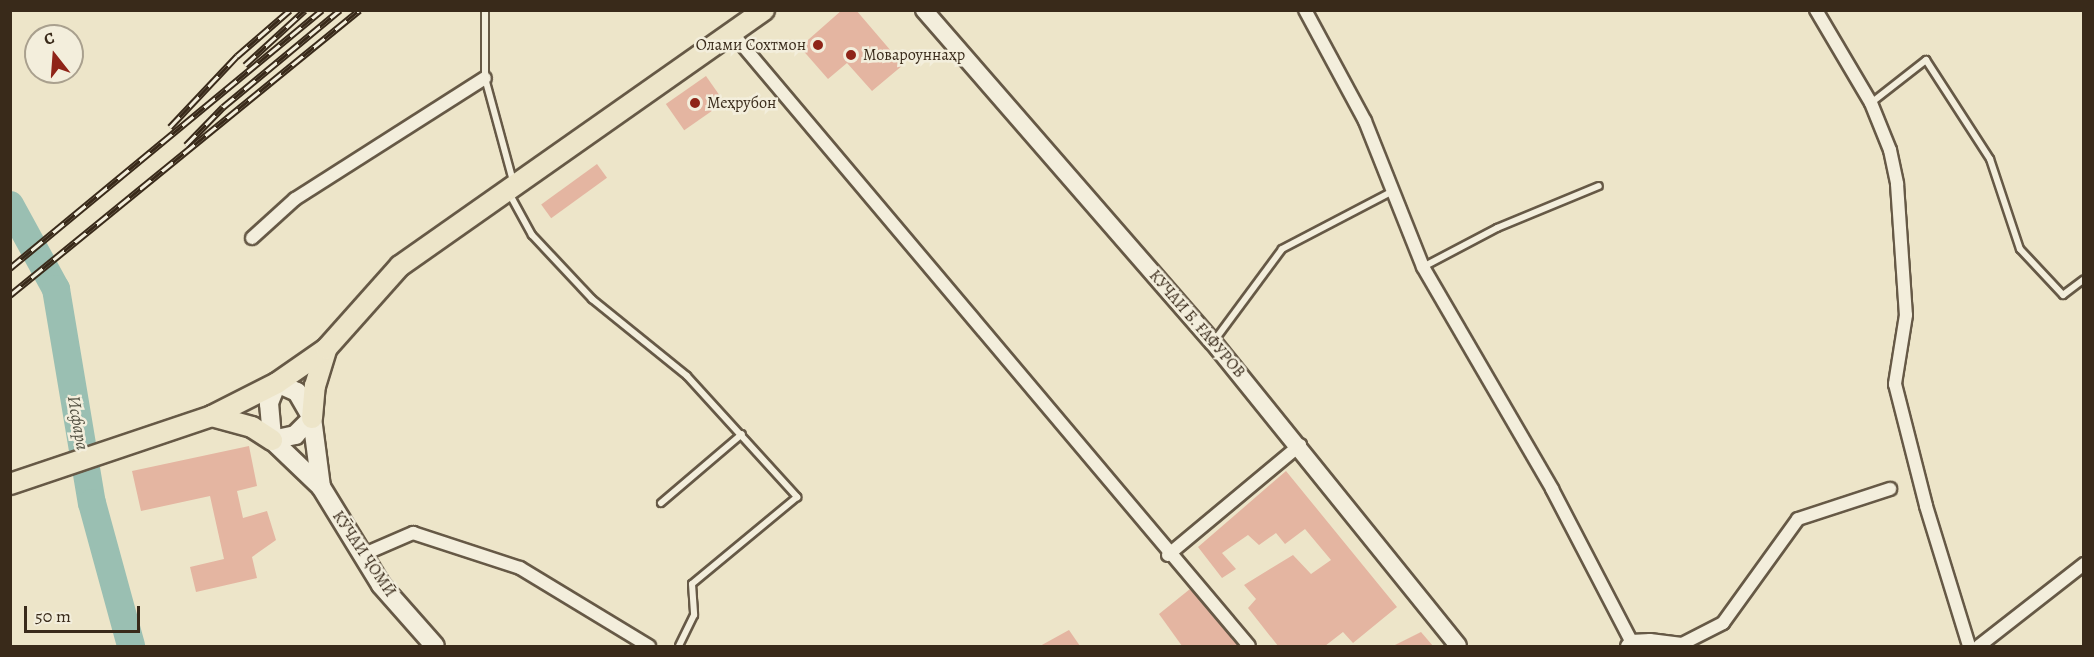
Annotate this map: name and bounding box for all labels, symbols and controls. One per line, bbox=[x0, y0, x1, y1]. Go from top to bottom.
north arrow bbox=[24, 24, 84, 84]
text: С bbox=[41, 27, 57, 51]
place label: Олами Сохтмон bbox=[696, 35, 806, 55]
marker: Олами Сохтмон bbox=[811, 38, 825, 52]
place label: Мовароуннаҳр bbox=[863, 45, 965, 65]
marker: Мовароуннаҳр bbox=[844, 48, 858, 62]
place label: Меҳрубон bbox=[707, 93, 776, 113]
marker: Меҳрубон bbox=[688, 96, 702, 110]
street label: КУЧАИ Б. ҒАФУРОВ bbox=[1145, 266, 1249, 382]
water label: Исфара bbox=[63, 394, 93, 452]
street label: КӮЧАИ ҶОМӢ bbox=[328, 507, 400, 601]
scale bar bbox=[27, 594, 142, 632]
text: 50 m bbox=[35, 604, 71, 628]

